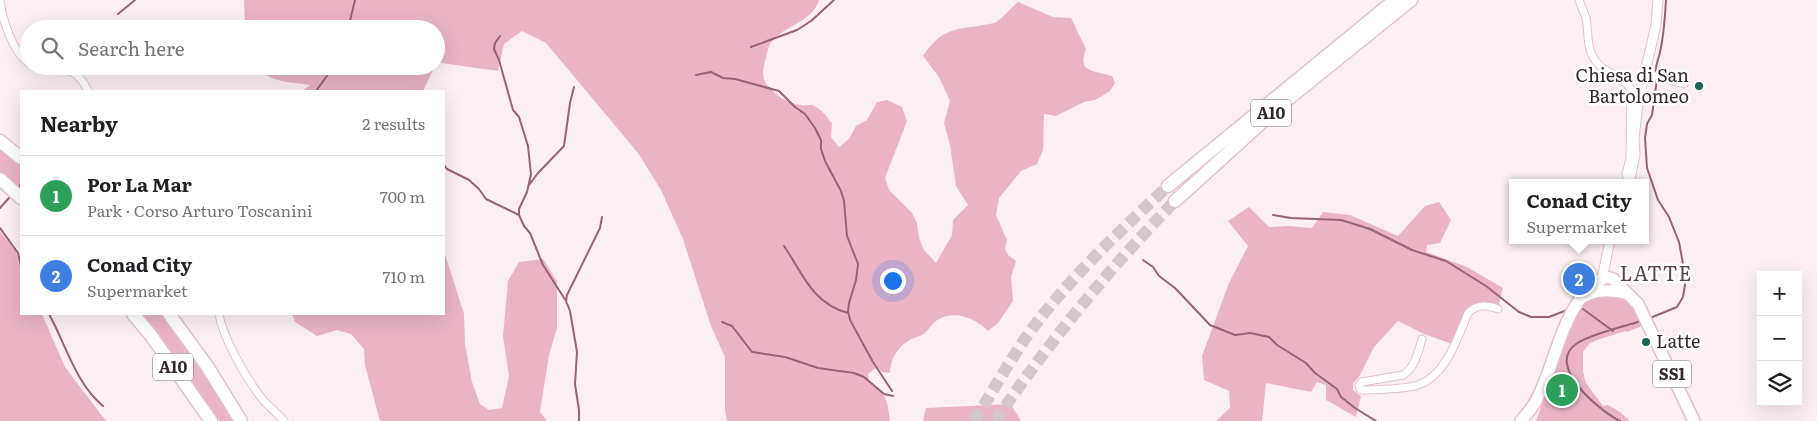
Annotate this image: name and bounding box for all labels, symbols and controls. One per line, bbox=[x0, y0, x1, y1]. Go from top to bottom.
search box bbox=[20, 20, 445, 75]
icon: search bbox=[38, 34, 66, 62]
text: Search here bbox=[78, 34, 185, 62]
place label: Chiesa di San Bartolomeo bbox=[1576, 61, 1689, 109]
marker: Chiesa di San Bartolomeo bbox=[1693, 80, 1705, 92]
road number: A10 bbox=[1251, 100, 1291, 126]
text: Nearby bbox=[40, 107, 118, 138]
text: 2 results bbox=[362, 111, 425, 135]
text: Por La Mar bbox=[87, 170, 192, 198]
popup bbox=[1509, 179, 1649, 244]
text: 1 bbox=[53, 184, 59, 208]
text: 700 m bbox=[380, 184, 425, 208]
text: Conad City bbox=[1526, 186, 1632, 214]
text: Park · Corso Arturo Toscanini bbox=[87, 198, 312, 222]
text: Supermarket bbox=[1526, 214, 1627, 238]
text: Conad City bbox=[87, 250, 192, 278]
district label: LATTE bbox=[1620, 257, 1692, 287]
pin: 2 bbox=[1563, 260, 1595, 298]
text: 2 bbox=[52, 264, 60, 288]
text: 710 m bbox=[382, 264, 425, 288]
your location bbox=[880, 268, 906, 294]
map controls bbox=[1757, 271, 1802, 406]
button: + bbox=[1757, 271, 1802, 316]
text: Supermarket bbox=[87, 278, 187, 302]
button: − bbox=[1757, 316, 1802, 361]
place label: Latte bbox=[1656, 327, 1700, 354]
marker: Latte bbox=[1640, 336, 1652, 348]
road number: A10 bbox=[153, 354, 193, 381]
road number: SS1 bbox=[1653, 360, 1691, 388]
button: layers bbox=[1757, 361, 1802, 406]
pin: 1 bbox=[1546, 371, 1578, 409]

